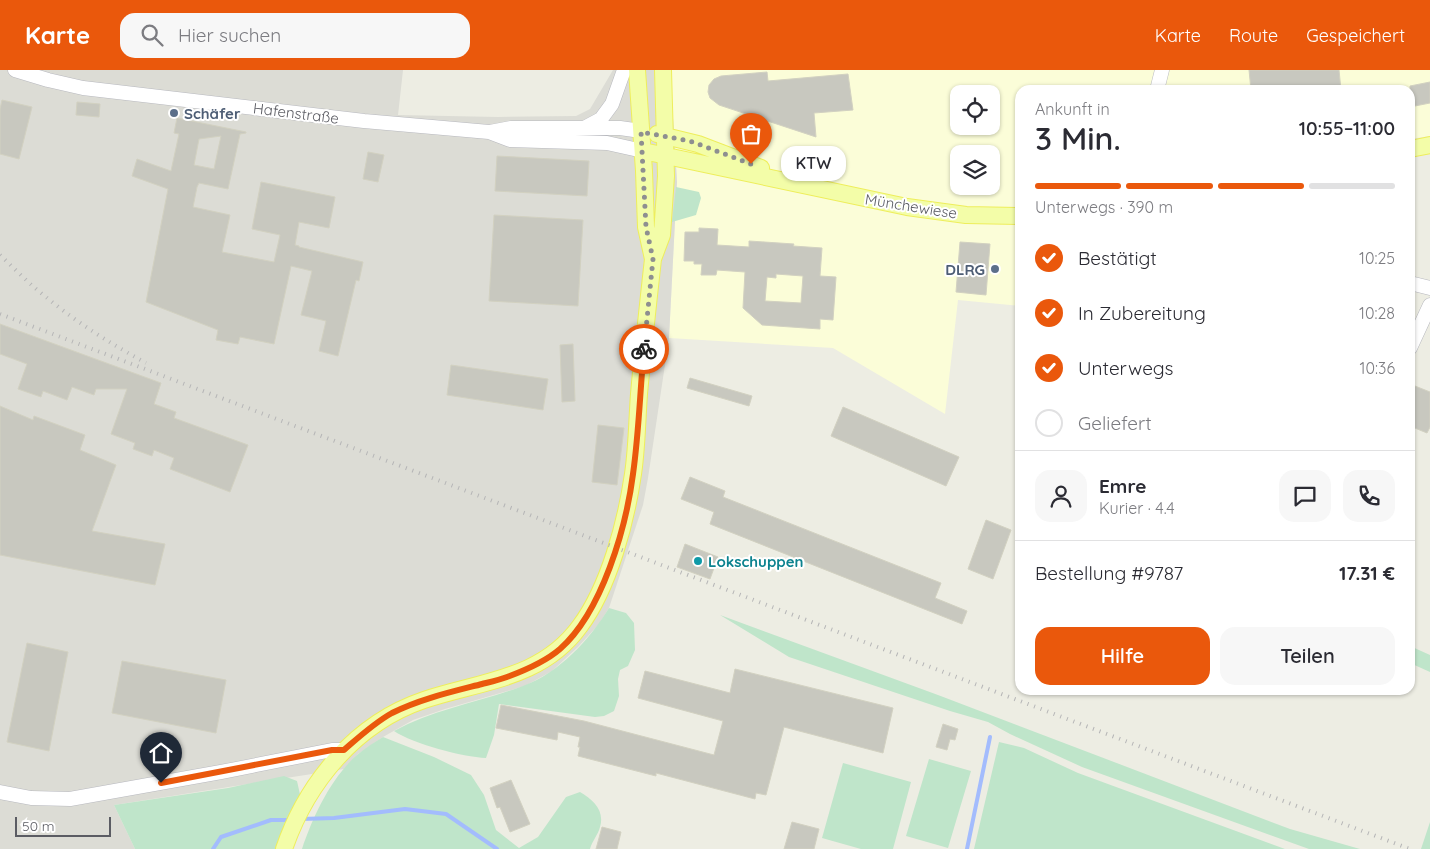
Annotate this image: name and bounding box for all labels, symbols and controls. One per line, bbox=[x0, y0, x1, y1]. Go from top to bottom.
search box bbox=[120, 13, 470, 58]
text: Karte bbox=[25, 20, 90, 50]
icon: search bbox=[138, 21, 166, 49]
text: Hier suchen bbox=[178, 23, 281, 47]
text: Karte bbox=[1155, 24, 1201, 47]
text: Route bbox=[1229, 24, 1278, 47]
text: Gespeichert bbox=[1306, 24, 1405, 47]
map controls bbox=[950, 85, 1000, 195]
button: locate bbox=[950, 85, 1000, 135]
street label: Hafenstraße bbox=[252, 98, 340, 128]
text: Ankunft in bbox=[1035, 99, 1110, 119]
place label: Schäfer bbox=[184, 104, 241, 123]
marker: Schäfer bbox=[168, 107, 180, 119]
pin bbox=[730, 113, 772, 164]
text: 10:55–11:00 bbox=[1299, 116, 1395, 140]
text: 3 Min. bbox=[1035, 118, 1121, 158]
icon: bag bbox=[737, 120, 765, 148]
button: layers bbox=[950, 145, 1000, 195]
callout: KTW bbox=[781, 146, 846, 182]
text: KTW bbox=[796, 153, 831, 173]
street label: Münchewiese bbox=[864, 189, 958, 223]
text: Unterwegs · 390 m bbox=[1035, 197, 1173, 217]
icon: check bbox=[1035, 244, 1063, 272]
text: Bestätigt bbox=[1078, 246, 1157, 270]
text: 10:25 bbox=[1359, 248, 1395, 268]
place label: DLRG bbox=[945, 260, 985, 279]
marker: DLRG bbox=[989, 263, 1001, 275]
icon: check bbox=[1035, 299, 1063, 327]
text: In Zubereitung bbox=[1078, 301, 1206, 325]
text: 10:28 bbox=[1359, 303, 1395, 323]
courier bbox=[619, 324, 669, 374]
icon: bike bbox=[630, 335, 658, 363]
icon: check bbox=[1035, 354, 1063, 382]
text: Unterwegs bbox=[1078, 356, 1173, 380]
text: 10:36 bbox=[1360, 358, 1395, 378]
text: Geliefert bbox=[1078, 411, 1152, 435]
button: person bbox=[1035, 470, 1087, 522]
button: chat bbox=[1279, 470, 1331, 522]
button: phone bbox=[1343, 470, 1395, 522]
text: Emre bbox=[1099, 474, 1146, 498]
text: Kurier · 4.4 bbox=[1099, 498, 1175, 518]
place label: Lokschuppen bbox=[708, 552, 804, 571]
marker: Lokschuppen bbox=[692, 555, 704, 567]
text: Bestellung #9787 bbox=[1035, 561, 1183, 585]
text: 17.31 € bbox=[1339, 561, 1395, 585]
button: Hilfe bbox=[1035, 627, 1210, 685]
button: Teilen bbox=[1220, 627, 1395, 685]
pin bbox=[140, 732, 182, 783]
icon: home bbox=[147, 739, 175, 767]
scale bar bbox=[15, 814, 111, 837]
text: 50 m bbox=[22, 817, 55, 835]

